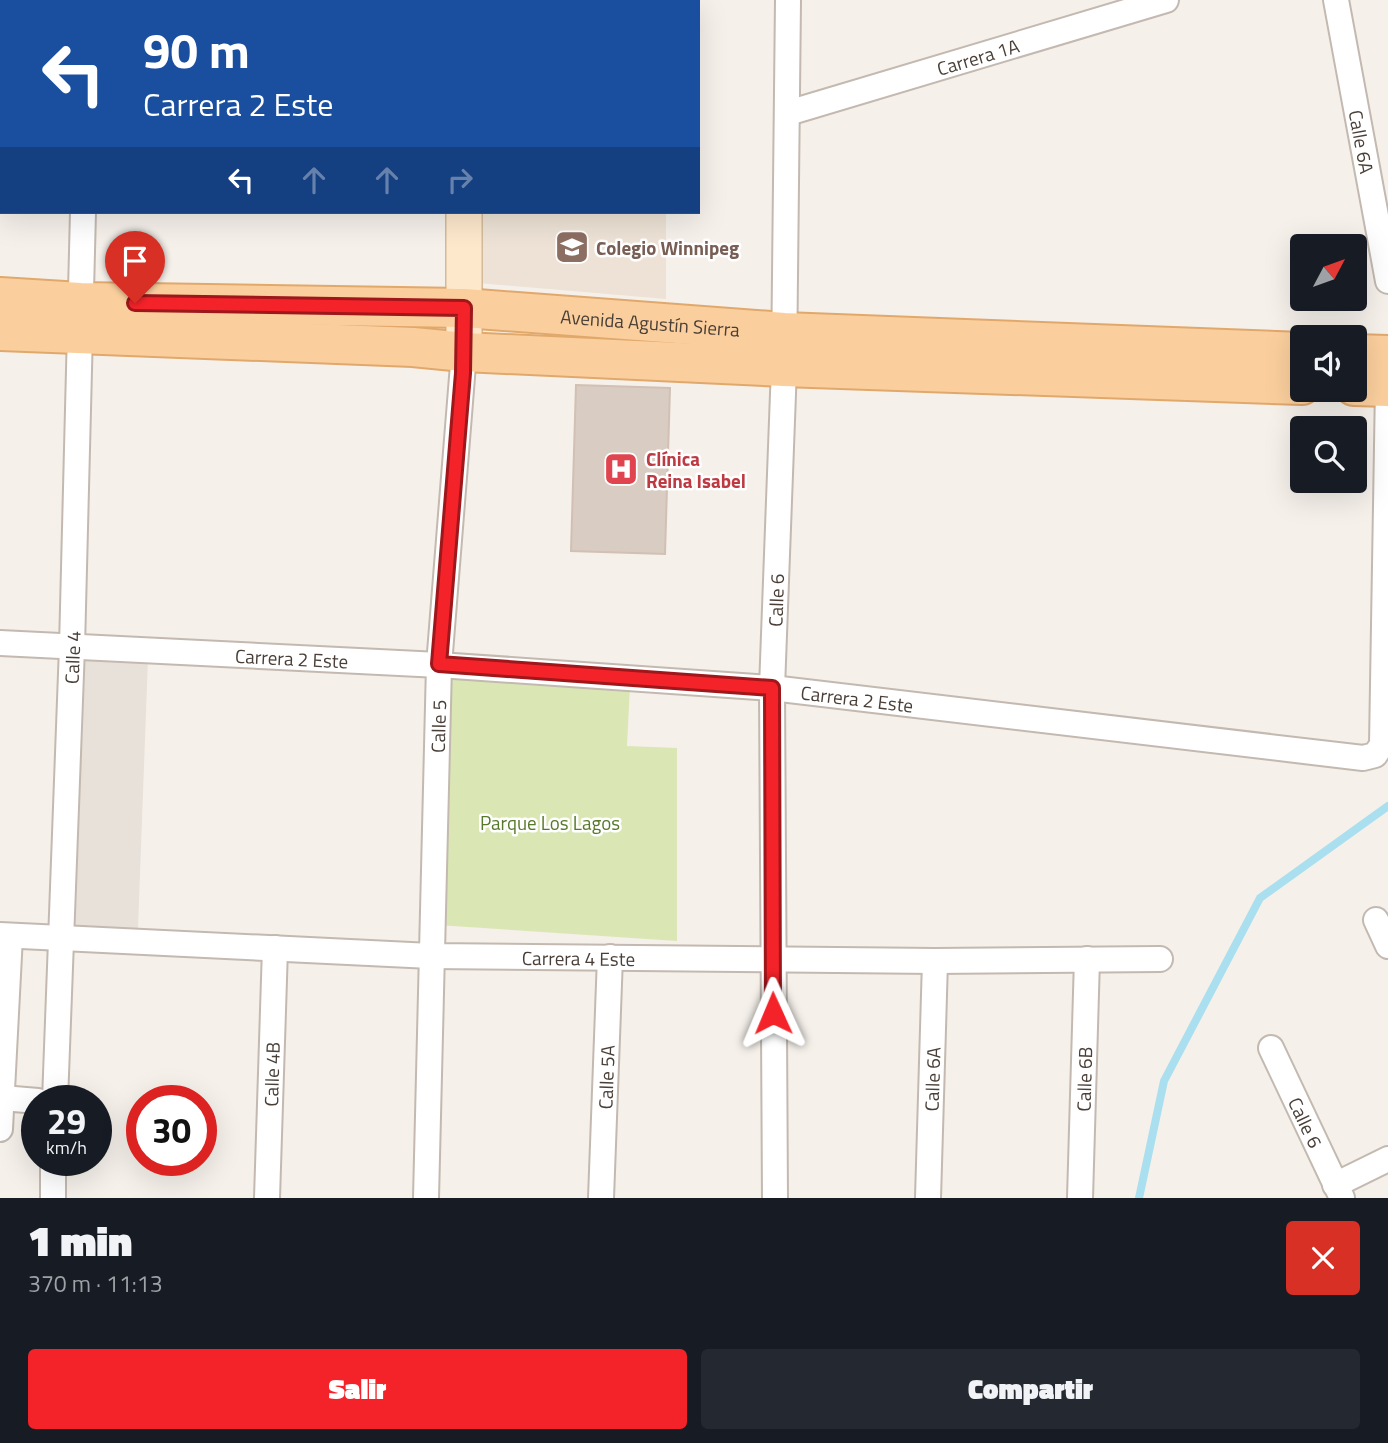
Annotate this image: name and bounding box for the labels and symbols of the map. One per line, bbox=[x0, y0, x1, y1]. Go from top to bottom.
street label: Carrera 1A bbox=[933, 30, 1022, 82]
street label: Calle 6A bbox=[1342, 107, 1382, 176]
school or university icon: Colegio Winnipeg bbox=[553, 228, 591, 266]
pin bbox=[105, 231, 165, 303]
place label: Colegio Winnipeg bbox=[596, 233, 739, 262]
north arrow bbox=[1290, 234, 1367, 312]
street label: Avenida Agustín Sierra bbox=[560, 301, 741, 343]
place label: Clínica Reina Isabel bbox=[646, 444, 746, 495]
hospital icon: Clínica Reina Isabel bbox=[602, 450, 640, 488]
street label: Calle 6 bbox=[760, 573, 791, 627]
street label: Calle 4 bbox=[56, 630, 87, 684]
street label: Carrera 2 Este bbox=[234, 640, 349, 675]
street label: Carrera 2 Este bbox=[799, 677, 915, 719]
street label: Calle 5 bbox=[422, 699, 453, 753]
park label: Parque Los Lagos bbox=[480, 808, 620, 837]
street label: Carrera 4 Este bbox=[522, 942, 635, 973]
position arrow bbox=[736, 976, 810, 1050]
street label: Calle 4B bbox=[255, 1041, 286, 1107]
street label: Calle 5A bbox=[590, 1044, 621, 1110]
street label: Calle 6A bbox=[916, 1046, 947, 1112]
street label: Calle 6B bbox=[1068, 1046, 1099, 1112]
speed limit sign: 30 bbox=[126, 1085, 217, 1176]
street label: Calle 6 bbox=[1282, 1092, 1331, 1152]

